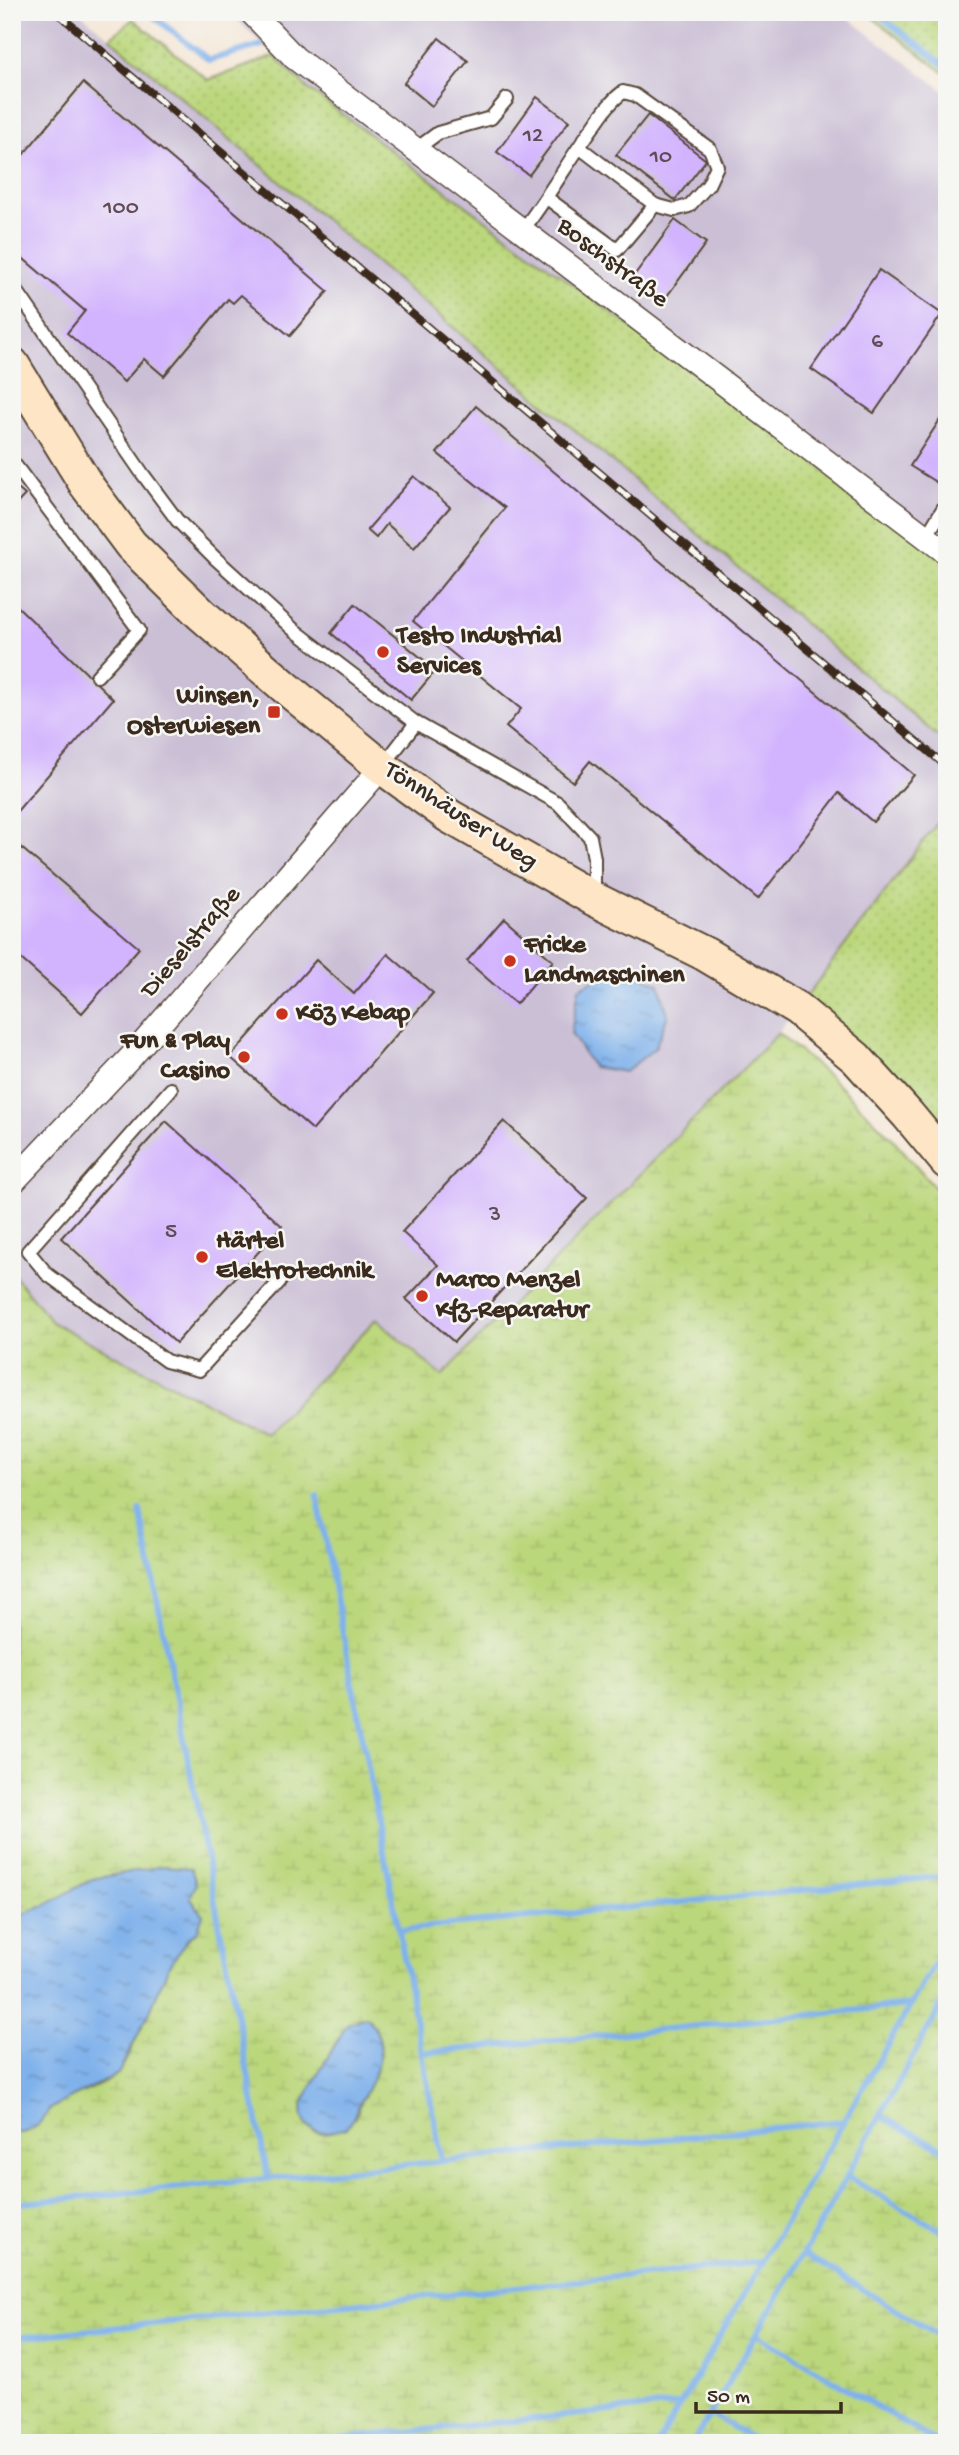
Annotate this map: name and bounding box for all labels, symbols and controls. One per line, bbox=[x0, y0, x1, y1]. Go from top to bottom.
house number: 12 bbox=[522, 123, 543, 150]
house number: 10 bbox=[649, 144, 672, 171]
house number: 100 bbox=[102, 195, 139, 222]
street label: Boschstraße bbox=[549, 211, 675, 317]
house number: 6 bbox=[871, 329, 883, 356]
place label: Testo Industrial Services bbox=[395, 622, 562, 683]
marker: Testo Industrial Services bbox=[375, 644, 391, 660]
place label: Winsen, Osterwiesen bbox=[127, 682, 261, 743]
marker: Winsen, Osterwiesen bbox=[266, 704, 282, 720]
street label: Tönnhäuser Weg bbox=[375, 755, 543, 878]
street label: Dieselstraße bbox=[134, 880, 249, 1007]
place label: Fricke Landmaschinen bbox=[523, 931, 685, 992]
marker: Fricke Landmaschinen bbox=[502, 953, 518, 969]
place label: Köz Kebap bbox=[295, 999, 410, 1030]
marker: Köz Kebap bbox=[274, 1006, 290, 1022]
place label: Fun & Play Casino bbox=[120, 1027, 230, 1088]
marker: Fun & Play Casino bbox=[236, 1049, 252, 1065]
house number: 3 bbox=[488, 1202, 501, 1229]
house number: 5 bbox=[165, 1219, 177, 1246]
place label: Härtel Elektrotechnik bbox=[216, 1227, 376, 1288]
marker: Härtel Elektrotechnik bbox=[194, 1249, 210, 1265]
place label: Marco Menzel Kfz-Reparatur bbox=[435, 1266, 591, 1327]
marker: Marco Menzel Kfz-Reparatur bbox=[414, 1288, 430, 1304]
scale bar bbox=[696, 2371, 842, 2415]
text: 50 m bbox=[707, 2386, 750, 2411]

